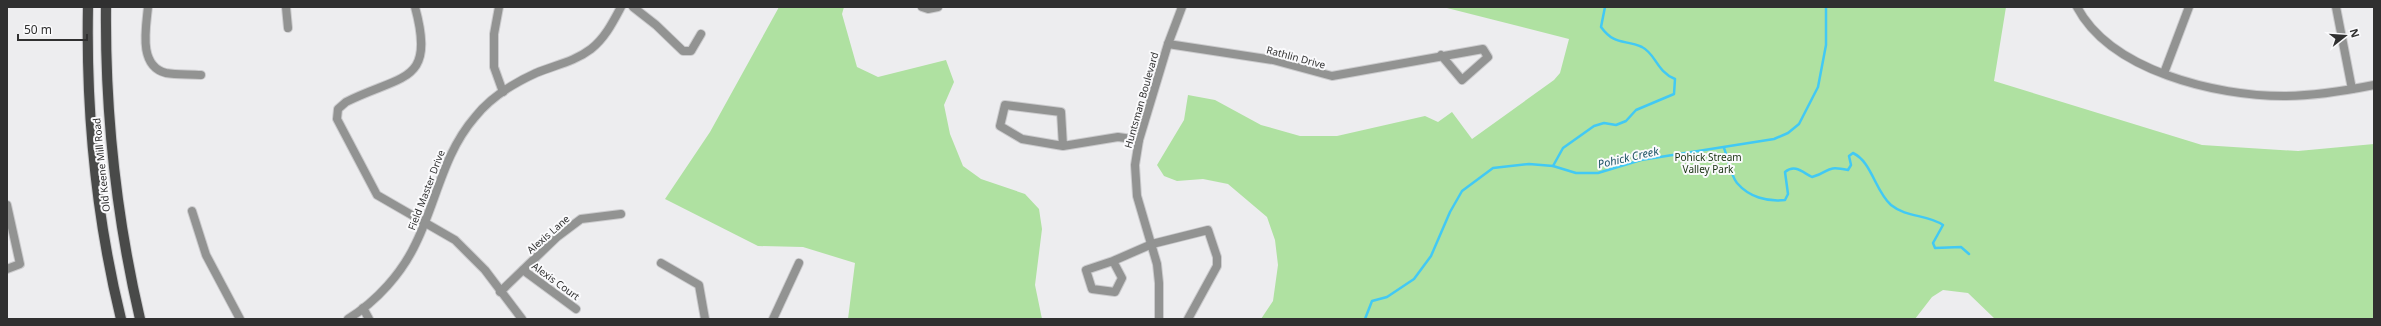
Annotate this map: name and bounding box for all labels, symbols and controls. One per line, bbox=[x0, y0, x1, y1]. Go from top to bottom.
scale bar bbox=[18, 16, 87, 42]
north arrow bbox=[2325, 16, 2365, 56]
text: 50 m bbox=[24, 21, 52, 38]
text: N bbox=[2347, 26, 2364, 39]
street label: Rathlin Drive bbox=[1265, 42, 1327, 72]
street label: Huntsman Boulevard bbox=[1121, 50, 1161, 150]
street label: Old Keene Mill Road bbox=[89, 117, 113, 213]
water label: Pohick Creek bbox=[1596, 143, 1660, 171]
street label: Field Master Drive bbox=[404, 148, 448, 232]
park label: Pohick Stream Valley Park bbox=[1674, 150, 1742, 176]
street label: Alexis Lane bbox=[524, 211, 573, 256]
street label: Alexis Court bbox=[529, 259, 583, 303]

